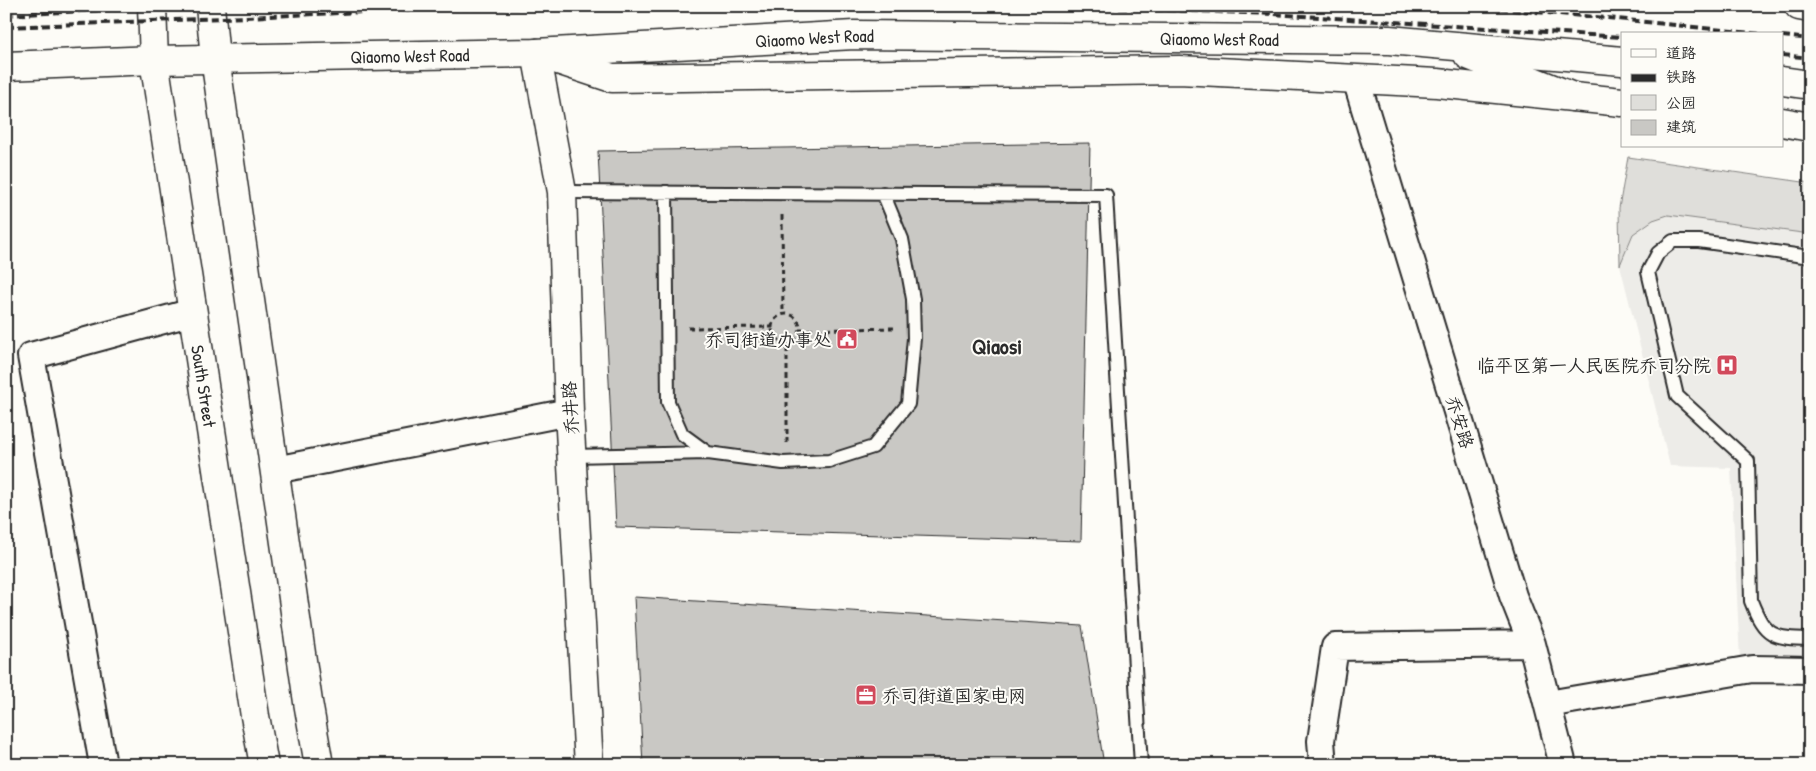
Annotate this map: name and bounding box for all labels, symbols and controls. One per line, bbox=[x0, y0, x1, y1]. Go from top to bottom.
street label: Qiaomo West Road bbox=[754, 22, 874, 53]
street label: Qiaomo West Road bbox=[1160, 25, 1279, 51]
legend bbox=[1621, 32, 1784, 148]
street label: Qiaomo West Road bbox=[350, 42, 470, 69]
text: 道路 bbox=[1666, 42, 1696, 63]
text: 铁路 bbox=[1666, 66, 1696, 87]
text: 公园 bbox=[1666, 92, 1696, 113]
text: 建筑 bbox=[1666, 116, 1696, 137]
place label: 乔司街道办事处 bbox=[705, 327, 831, 352]
public building icon: 乔司街道办事处 bbox=[835, 327, 859, 351]
district label: Qiaosi bbox=[972, 331, 1022, 361]
street label: South Street bbox=[186, 343, 223, 430]
place label: 临平区第一人民医院乔司分院 bbox=[1477, 353, 1711, 378]
hospital icon: 临平区第一人民医院乔司分院 bbox=[1715, 353, 1739, 377]
street label: 乔井路 bbox=[556, 380, 584, 436]
street label: 乔安路 bbox=[1440, 393, 1480, 451]
office icon: 乔司街道国家电网 bbox=[854, 683, 878, 707]
place label: 乔司街道国家电网 bbox=[882, 683, 1026, 708]

